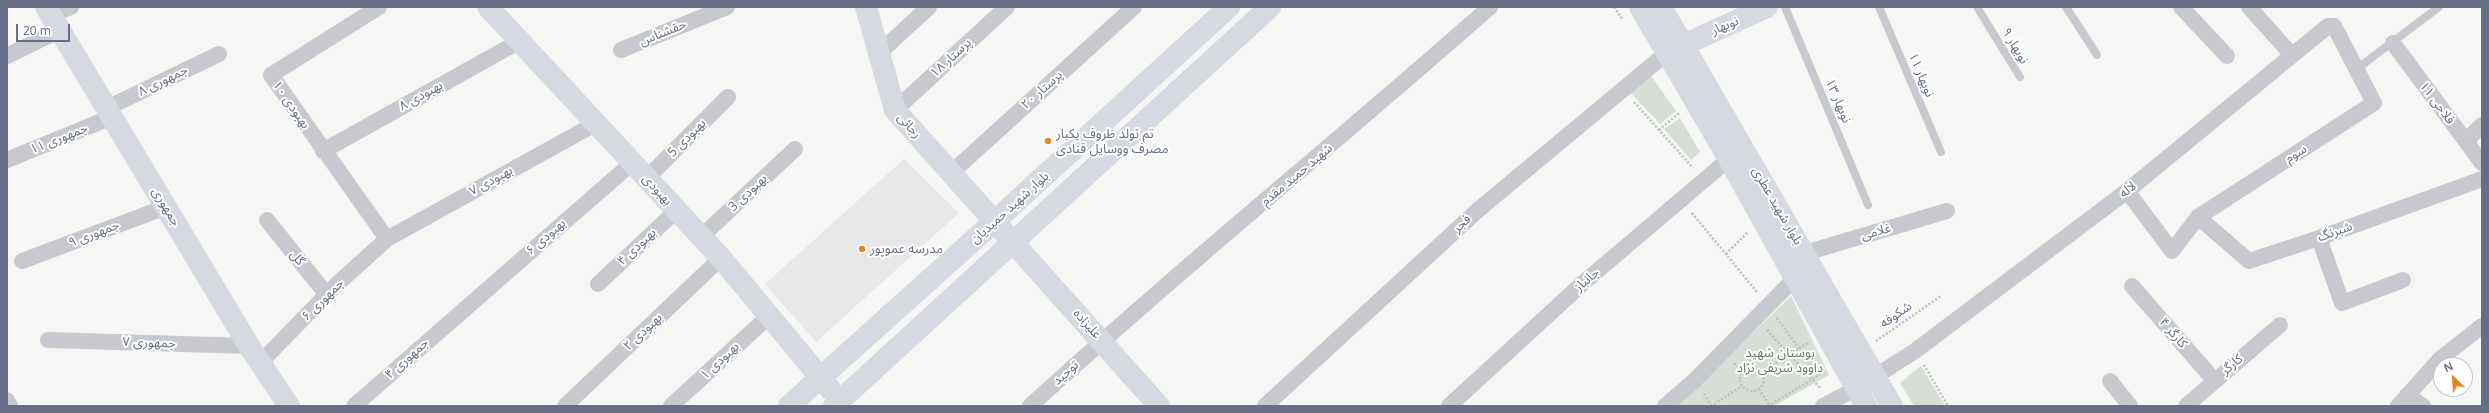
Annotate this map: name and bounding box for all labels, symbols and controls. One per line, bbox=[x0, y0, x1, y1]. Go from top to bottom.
street label: نوبهار bbox=[1709, 13, 1741, 39]
scale bar bbox=[18, 16, 72, 42]
street label: حقشناس bbox=[637, 17, 689, 49]
text: 20 m bbox=[23, 22, 51, 39]
street label: نوبهار ۹ bbox=[1998, 25, 2032, 67]
street label: پرستار ۱۸ bbox=[927, 35, 975, 81]
street label: نوبهار ۱۱ bbox=[1905, 51, 1937, 99]
street label: جمهوری ۸ bbox=[136, 62, 190, 100]
street label: پرستار ۲۰ bbox=[1018, 67, 1066, 113]
street label: نوبهار ۱۳ bbox=[1822, 77, 1854, 125]
street label: بهبودی ۱۰ bbox=[269, 78, 313, 132]
street label: بهبودی ۸ bbox=[396, 78, 446, 114]
street label: فلاحی ۱۱ bbox=[2416, 79, 2458, 127]
street label: رجائی bbox=[894, 110, 924, 142]
street label: بهبودی 5 bbox=[665, 116, 709, 160]
street label: جمهوری ۱۱ bbox=[28, 120, 90, 158]
place label: تم تولد ظروف یکبار مصرف ووسایل قنادی bbox=[1056, 126, 1169, 157]
marker: تم تولد ظروف یکبار مصرف ووسایل قنادی bbox=[1043, 136, 1053, 146]
street label: شهید حمید مقدم bbox=[1258, 141, 1336, 209]
street label: سوم bbox=[2282, 141, 2310, 167]
street label: بهبودی ۷ bbox=[466, 163, 516, 199]
street label: بلوار شهید عطری bbox=[1748, 164, 1806, 248]
street label: بلوار شهید حمیدیان bbox=[968, 169, 1052, 247]
street label: بهبودی bbox=[639, 171, 675, 209]
street label: بهبودی 3 bbox=[725, 171, 771, 215]
street label: لاله bbox=[2116, 179, 2140, 201]
street label: جمهوری bbox=[148, 185, 184, 229]
street label: فجر bbox=[1450, 212, 1474, 236]
street label: بهبودی ۶ bbox=[523, 216, 569, 258]
street label: جمهوری ۹ bbox=[66, 217, 122, 251]
street label: شبرنگ bbox=[2316, 219, 2354, 245]
street label: غلامی bbox=[1859, 220, 1893, 244]
street label: بهبودی ۴ bbox=[614, 225, 660, 269]
place label: مدرسه عموپور bbox=[870, 241, 943, 257]
marker: مدرسه عموپور bbox=[857, 244, 867, 254]
street label: گل bbox=[286, 247, 308, 269]
street label: جانباز bbox=[1571, 265, 1603, 295]
street label: جمهوری ۶ bbox=[299, 276, 347, 324]
street label: شکوفه bbox=[1877, 299, 1915, 331]
street label: علیزاده bbox=[1070, 306, 1104, 342]
street label: بهبودی ۲ bbox=[620, 310, 666, 354]
street label: کارگر ۴ bbox=[2156, 315, 2190, 351]
street label: جمهوری ۷ bbox=[122, 334, 176, 352]
street label: جمهوری ۴ bbox=[382, 335, 432, 383]
street label: بهبودی ۱ bbox=[697, 339, 743, 383]
park label: بوستان شهید داوود شریفی نژاد bbox=[1737, 345, 1823, 376]
street label: کارگر bbox=[2218, 351, 2246, 379]
street label: توحید bbox=[1050, 357, 1082, 389]
north arrow bbox=[2433, 357, 2473, 397]
text: N bbox=[2441, 358, 2455, 375]

